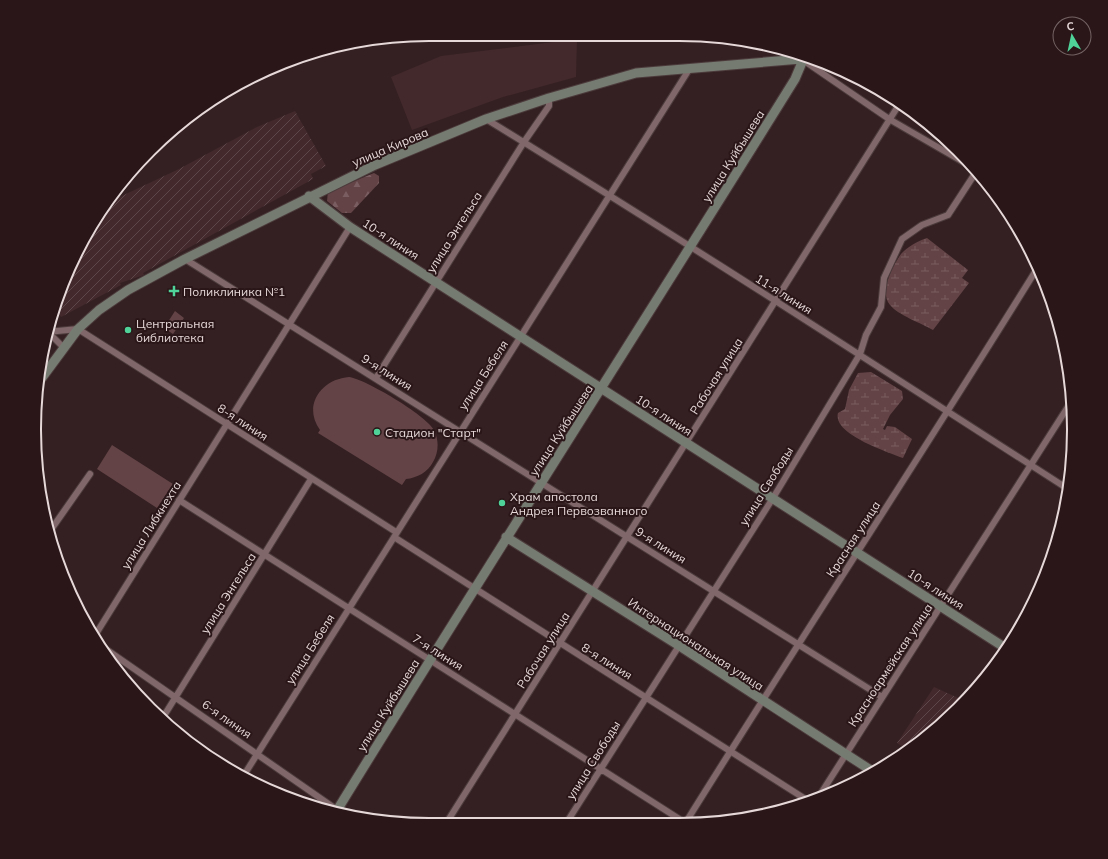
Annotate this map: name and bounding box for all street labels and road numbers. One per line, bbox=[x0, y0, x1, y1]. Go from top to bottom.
street label: улица Куйбышева bbox=[699, 107, 767, 205]
street label: улица Кирова bbox=[350, 124, 430, 170]
street label: улица Энгельса bbox=[423, 189, 485, 275]
street label: 10-я линия bbox=[360, 215, 422, 263]
street label: 11-я линия bbox=[753, 271, 815, 317]
street label: Рабочая улица bbox=[686, 335, 746, 417]
street label: улица Бебеля bbox=[455, 337, 511, 413]
street label: 9-я линия bbox=[359, 350, 415, 394]
street label: улица Куйбышева bbox=[526, 382, 596, 478]
street label: 10-я линия bbox=[633, 391, 695, 439]
street label: 8-я линия bbox=[215, 400, 271, 444]
street label: улица Свободы bbox=[736, 444, 796, 528]
street label: улица Либкнехта bbox=[118, 478, 184, 572]
street label: Красная улица bbox=[823, 498, 883, 580]
street label: 9-я линия bbox=[633, 523, 689, 567]
street label: улица Энгельса bbox=[197, 550, 259, 636]
street label: 10-я линия bbox=[905, 565, 967, 613]
street label: Интернациональная улица bbox=[625, 594, 767, 694]
street label: Красноармейская улица bbox=[845, 601, 935, 729]
street label: Рабочая улица bbox=[513, 609, 573, 691]
street label: улица Бебеля bbox=[282, 611, 338, 687]
street label: 7-я линия bbox=[410, 630, 466, 674]
street label: 8-я линия bbox=[579, 639, 635, 683]
street label: улица Куйбышева bbox=[354, 656, 422, 754]
street label: 6-я линия bbox=[199, 696, 255, 742]
street label: улица Свободы bbox=[563, 718, 623, 802]

